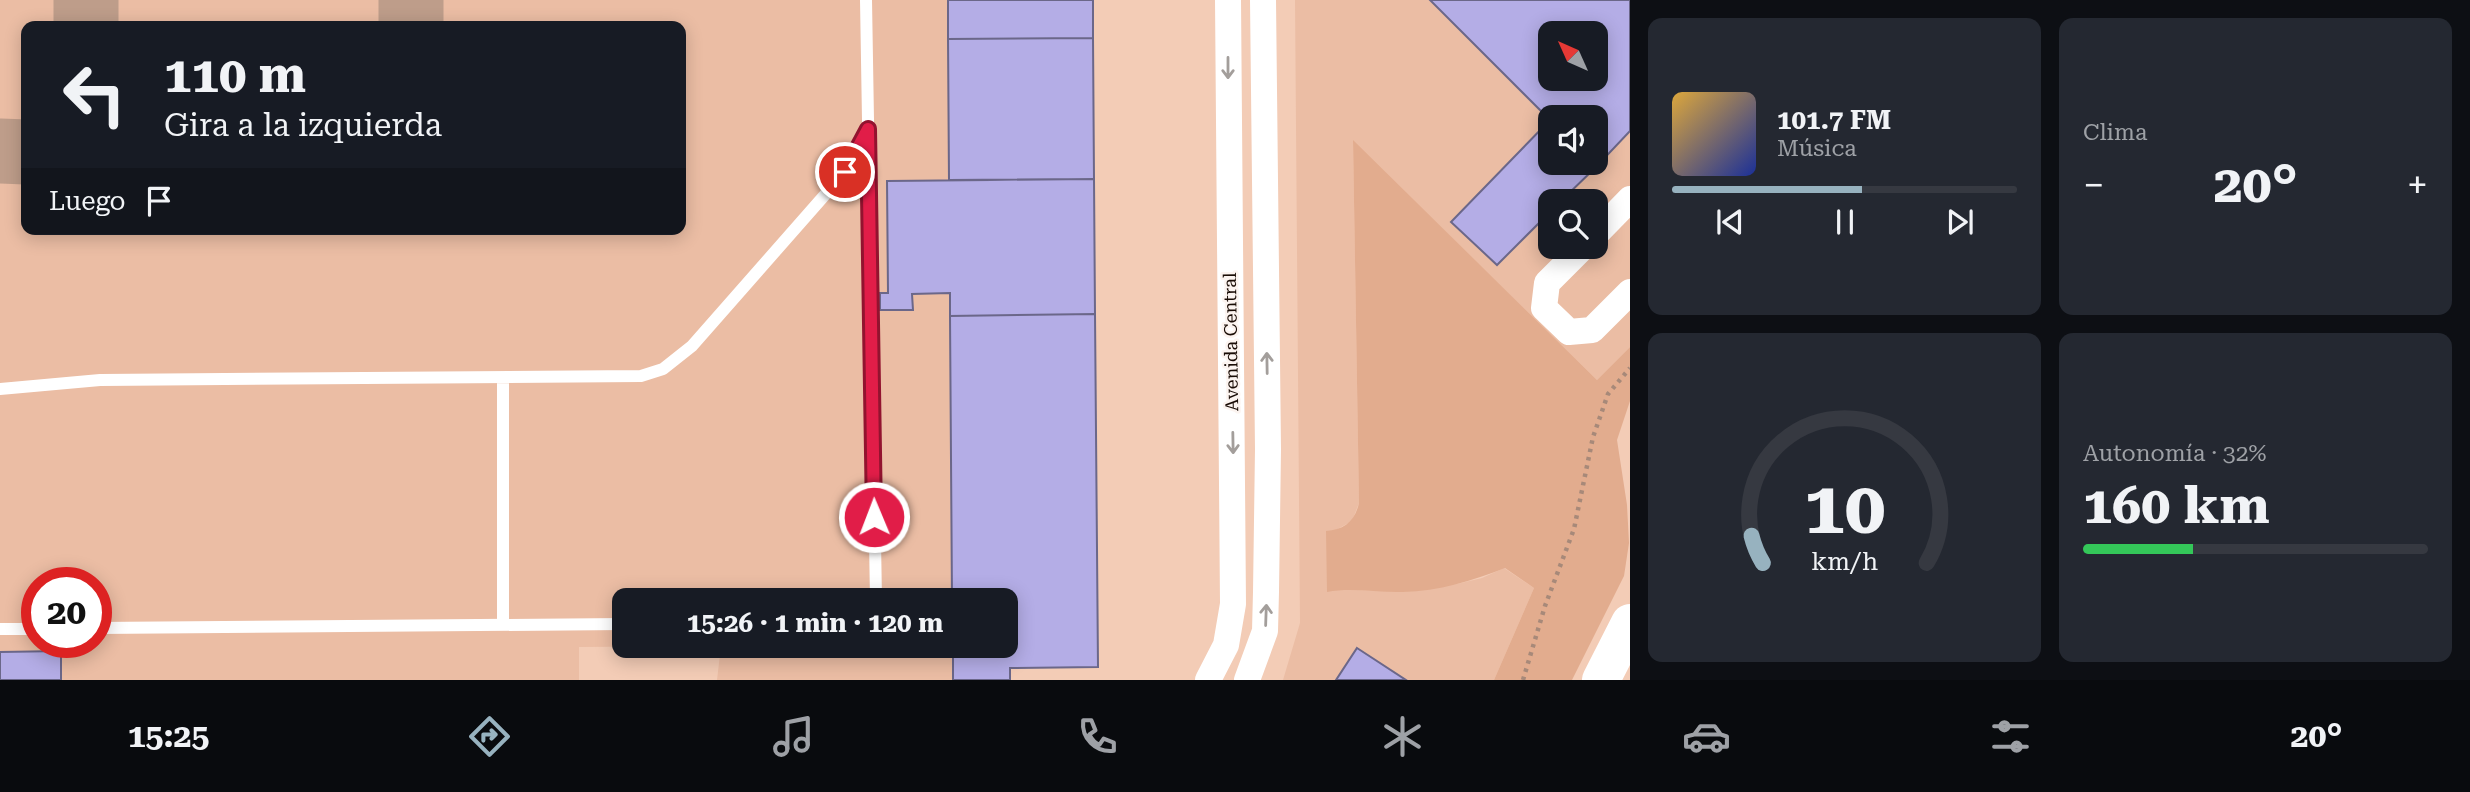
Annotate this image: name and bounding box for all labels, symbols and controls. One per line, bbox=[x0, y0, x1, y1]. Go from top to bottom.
north arrow bbox=[1538, 21, 1608, 91]
map controls bbox=[1538, 21, 1608, 259]
text: 110 m bbox=[164, 47, 306, 104]
icon: left bbox=[49, 49, 140, 140]
one-way arrow bbox=[1222, 56, 1235, 79]
button: sound bbox=[1538, 105, 1608, 175]
text: 101.7 FM bbox=[1777, 105, 1891, 135]
text: Gira a la izquierda bbox=[164, 106, 442, 144]
text: Clima bbox=[2083, 119, 2147, 146]
text: Música bbox=[1777, 135, 1857, 162]
pin bbox=[815, 142, 875, 202]
icon: arrive bbox=[826, 153, 864, 191]
text: 20° bbox=[2213, 154, 2298, 215]
text: − bbox=[2083, 163, 2104, 207]
text: + bbox=[2407, 163, 2428, 207]
icon: arrive bbox=[140, 182, 178, 220]
text: Luego bbox=[49, 186, 126, 216]
button: search bbox=[1538, 189, 1608, 259]
icon: previous bbox=[1711, 203, 1749, 241]
icon: pause bbox=[1826, 203, 1864, 241]
icon: next bbox=[1941, 203, 1979, 241]
street label: Avenida Central bbox=[1219, 272, 1242, 412]
one-way arrow bbox=[1260, 352, 1274, 375]
one-way arrow bbox=[1226, 431, 1240, 454]
text: Autonomía · 32% bbox=[2083, 440, 2267, 467]
text: 10 bbox=[1804, 467, 1885, 552]
text: 160 km bbox=[2083, 475, 2270, 536]
position arrow bbox=[837, 480, 911, 554]
text: km/h bbox=[1811, 547, 1878, 576]
speed limit sign: 20 bbox=[21, 567, 112, 658]
one-way arrow bbox=[1259, 604, 1272, 627]
text: 15:26 · 1 min · 120 m bbox=[687, 608, 943, 638]
icon: directions bbox=[465, 712, 514, 761]
icon: music bbox=[769, 712, 818, 761]
icon: phone bbox=[1073, 712, 1122, 761]
icon: climate bbox=[1378, 712, 1427, 761]
icon: car bbox=[1682, 712, 1731, 761]
icon: filters bbox=[1986, 712, 2035, 761]
text: 15:25 bbox=[128, 717, 209, 755]
text: 20° bbox=[2291, 717, 2342, 755]

